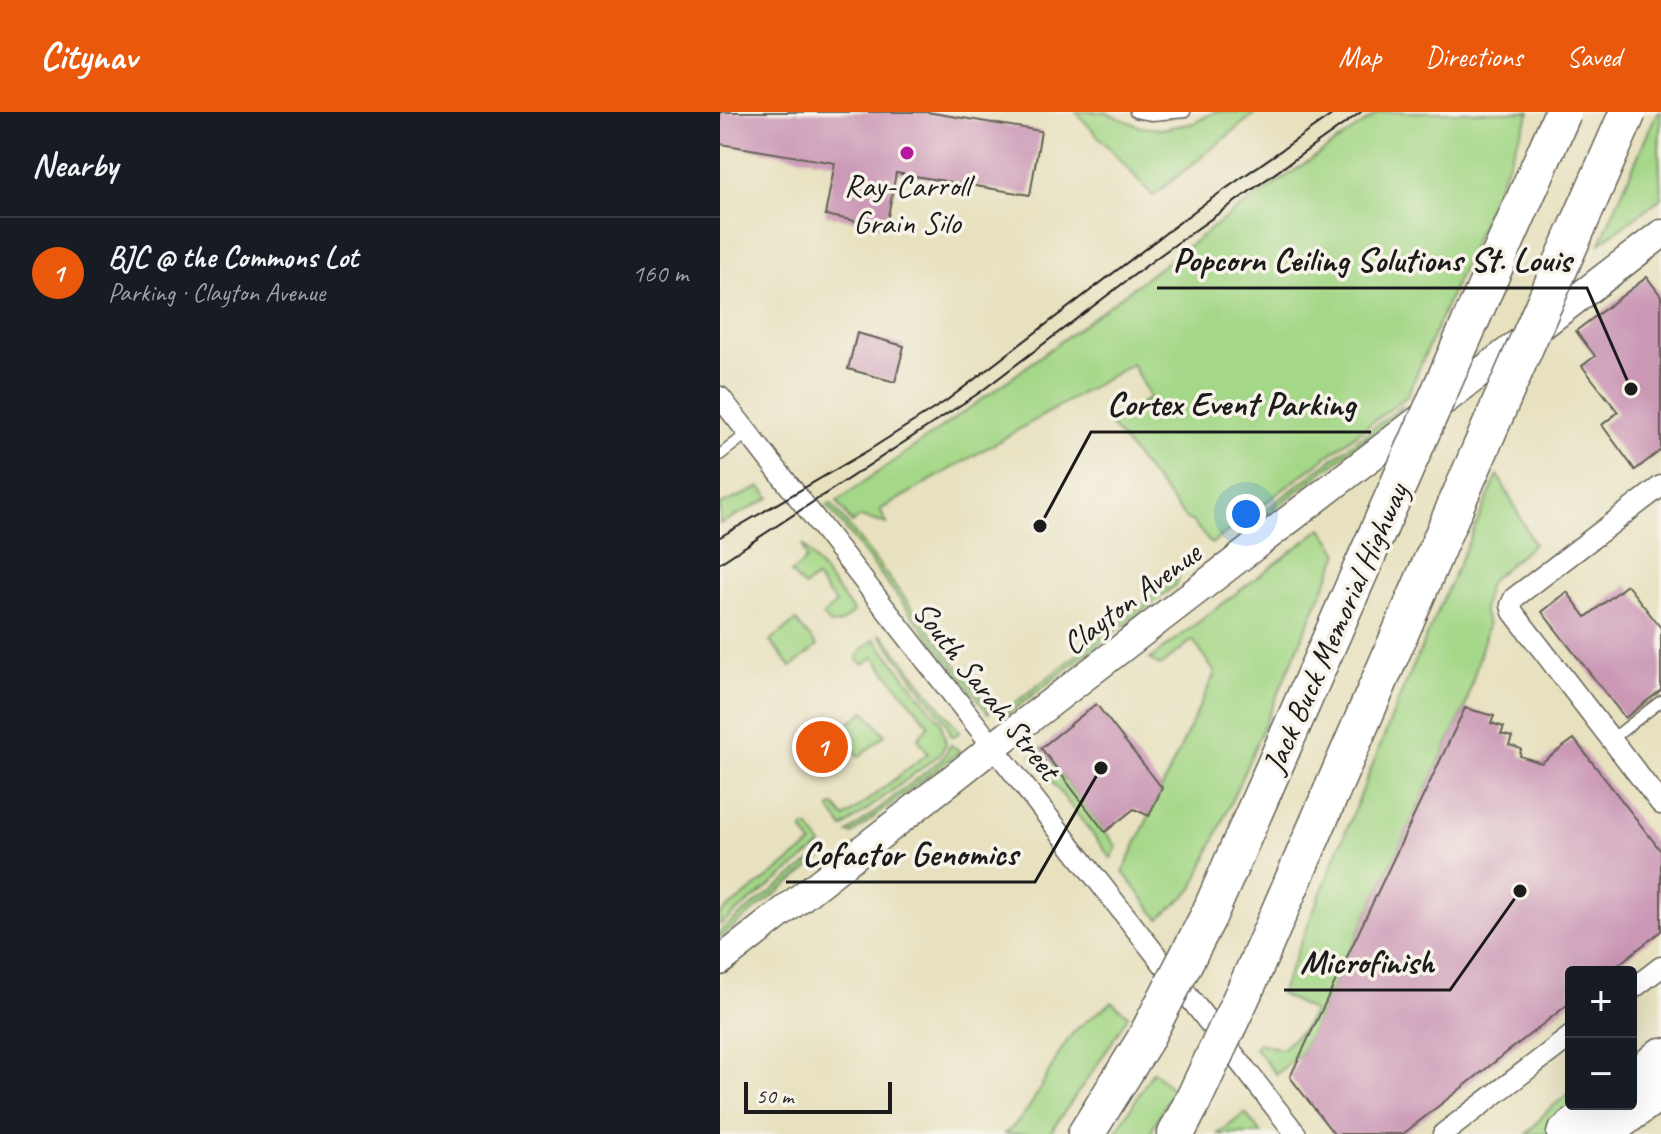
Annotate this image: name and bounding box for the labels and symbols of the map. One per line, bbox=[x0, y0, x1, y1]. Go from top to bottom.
marker: Ray-Carroll Grain Silo bbox=[898, 144, 916, 162]
place label: Ray-Carroll Grain Silo bbox=[844, 165, 975, 243]
callout: Popcorn Ceiling Solutions St. Louis bbox=[1157, 230, 1587, 288]
text: Popcorn Ceiling Solutions St. Louis bbox=[1173, 238, 1574, 281]
callout: Cortex Event Parking bbox=[1091, 374, 1371, 432]
text: Cortex Event Parking bbox=[1107, 382, 1358, 425]
street label: Jack Buck Memorial Highway bbox=[1252, 475, 1419, 781]
your location bbox=[1226, 494, 1266, 534]
street label: Clayton Avenue bbox=[1054, 531, 1211, 664]
street label: South Sarah Street bbox=[904, 592, 1071, 791]
pin: 1 bbox=[796, 717, 848, 777]
callout: Cofactor Genomics bbox=[786, 824, 1035, 882]
text: Cofactor Genomics bbox=[802, 832, 1021, 875]
callout: Microfinish bbox=[1284, 932, 1450, 990]
text: Microfinish bbox=[1300, 940, 1435, 983]
scale bar bbox=[744, 1078, 892, 1114]

